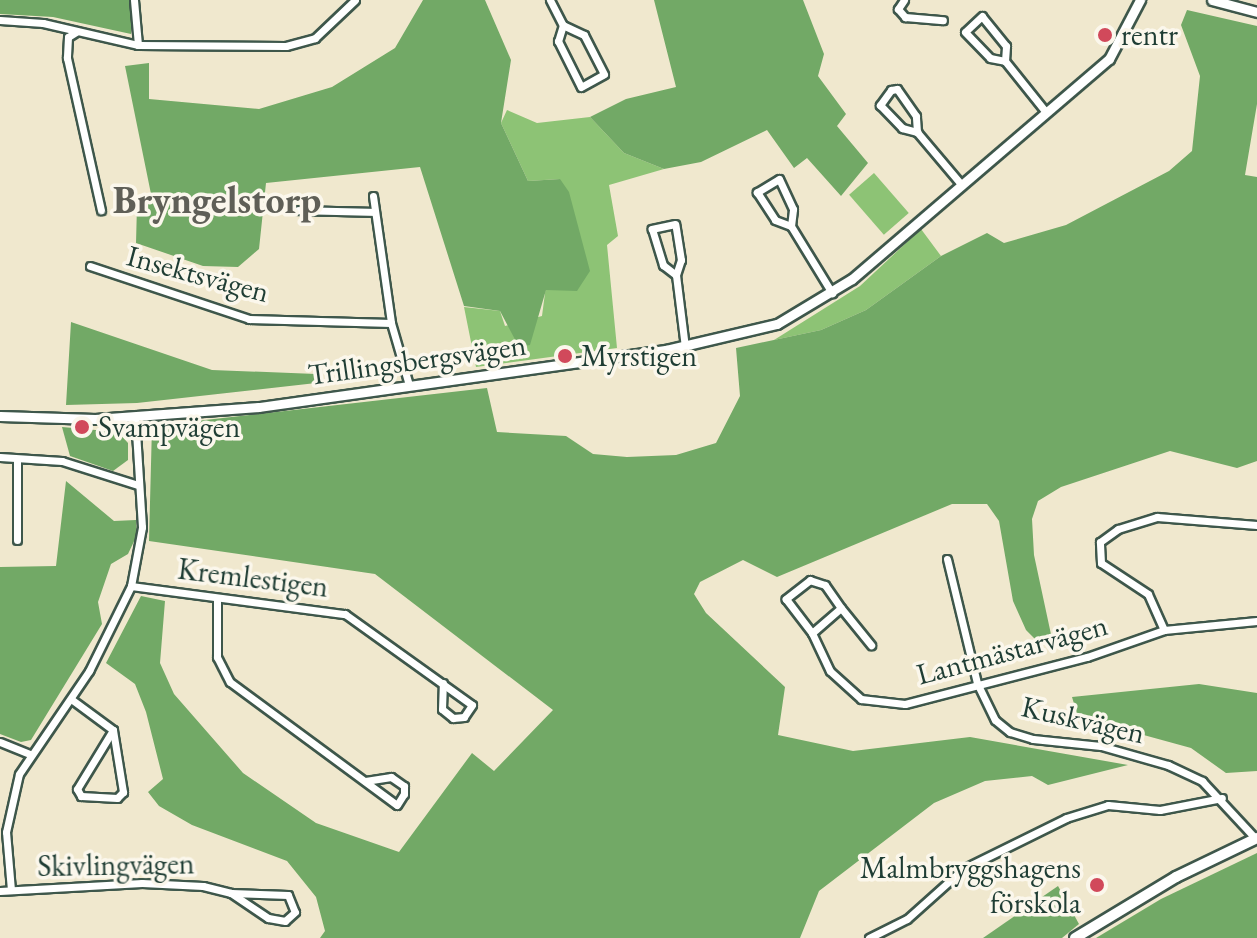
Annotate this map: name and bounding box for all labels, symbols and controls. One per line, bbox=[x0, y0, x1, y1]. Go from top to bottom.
place label: rentr bbox=[1121, 17, 1178, 53]
marker: rentr bbox=[1096, 26, 1114, 44]
district label: Bryngelstorp bbox=[113, 177, 321, 223]
street label: Insektsvägen bbox=[123, 238, 273, 310]
street label: Trillingsbergsvägen bbox=[306, 327, 528, 393]
place label: Myrstigen bbox=[581, 338, 697, 374]
marker: Myrstigen bbox=[556, 347, 574, 365]
place label: Svampvägen bbox=[98, 409, 240, 445]
marker: Svampvägen bbox=[73, 418, 91, 436]
street label: Kremlestigen bbox=[176, 551, 330, 605]
street label: Lantmästarvägen bbox=[912, 607, 1112, 693]
street label: Kuskvägen bbox=[1018, 688, 1148, 752]
street label: Skivlingvägen bbox=[37, 846, 195, 884]
place label: Malmbryggshagens förskola bbox=[860, 850, 1081, 920]
marker: Malmbryggshagens förskola bbox=[1088, 876, 1106, 894]

